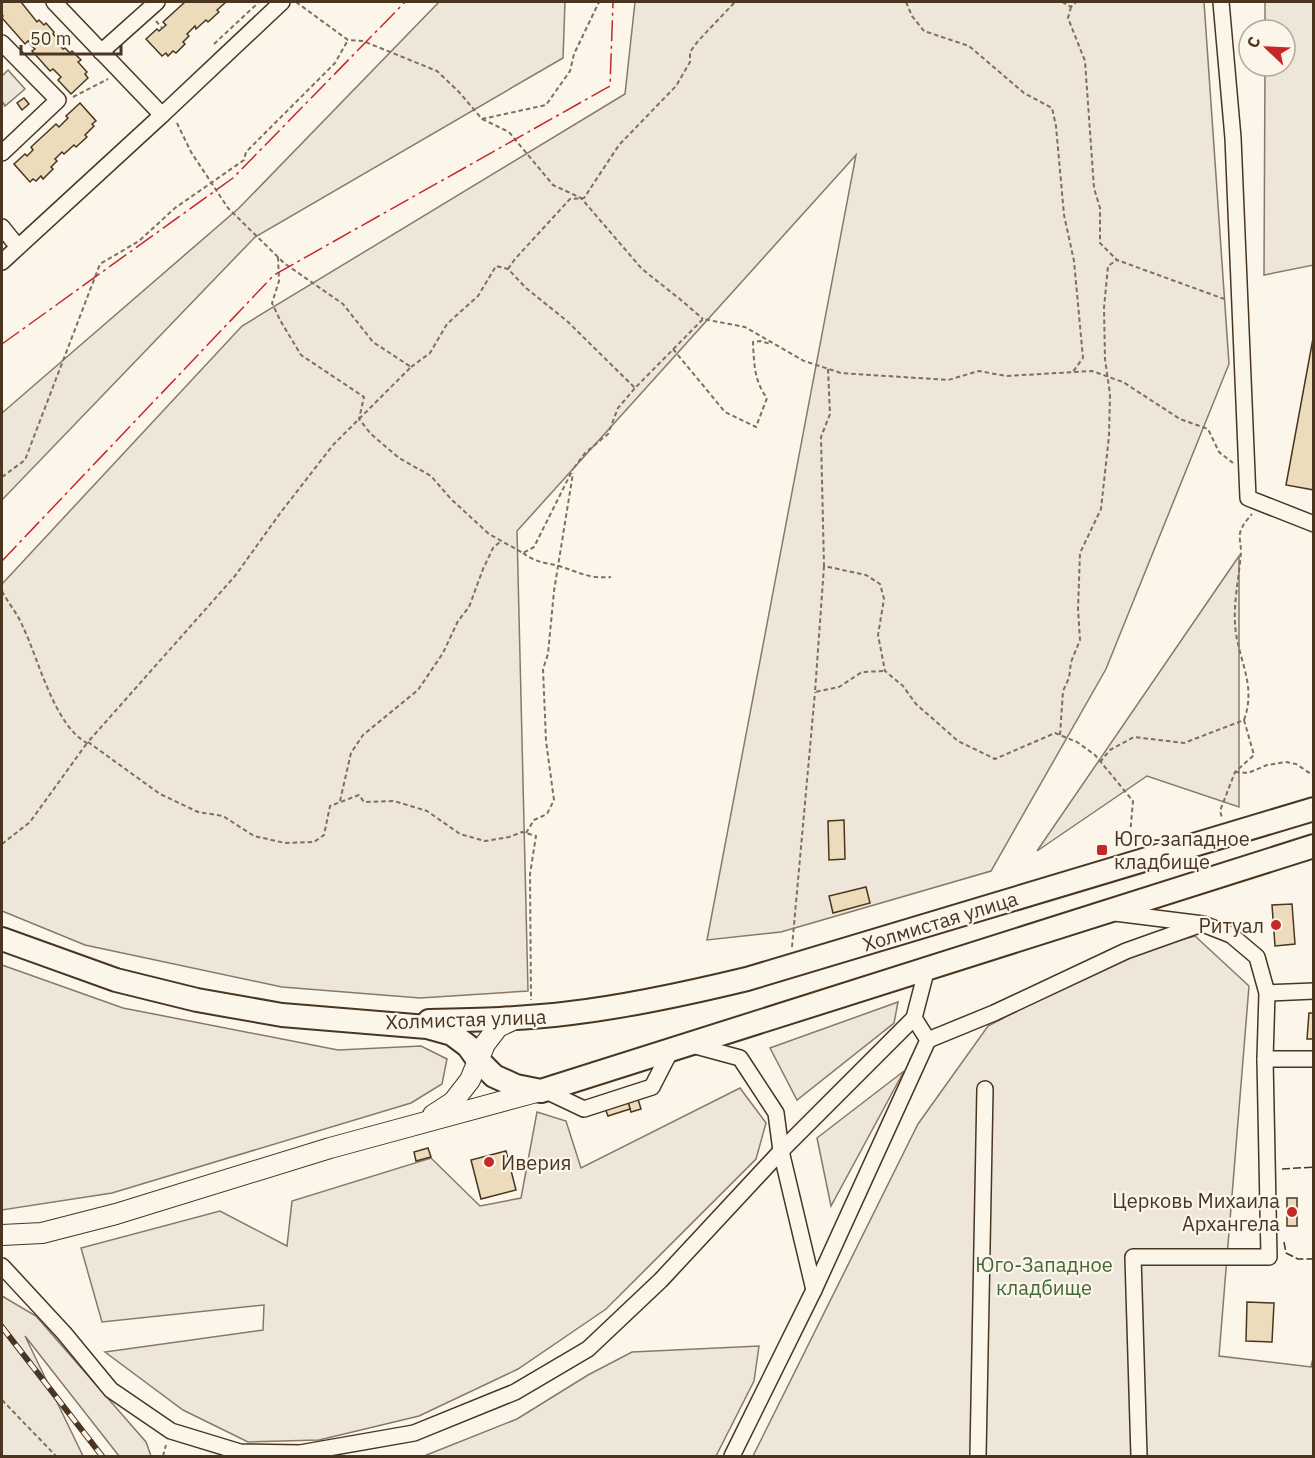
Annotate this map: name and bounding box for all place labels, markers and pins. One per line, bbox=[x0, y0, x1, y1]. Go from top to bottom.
place label: Юго-западное кладбище bbox=[1114, 825, 1250, 875]
marker: Юго-западное кладбище bbox=[1095, 843, 1109, 857]
place label: Ритуал bbox=[1199, 912, 1264, 939]
marker: Ритуал bbox=[1269, 918, 1283, 932]
place label: Иверия bbox=[501, 1149, 571, 1176]
marker: Иверия bbox=[482, 1155, 496, 1169]
place label: Церковь Михаила Архангела bbox=[1112, 1187, 1280, 1237]
marker: Церковь Михаила Архангела bbox=[1285, 1205, 1299, 1219]

